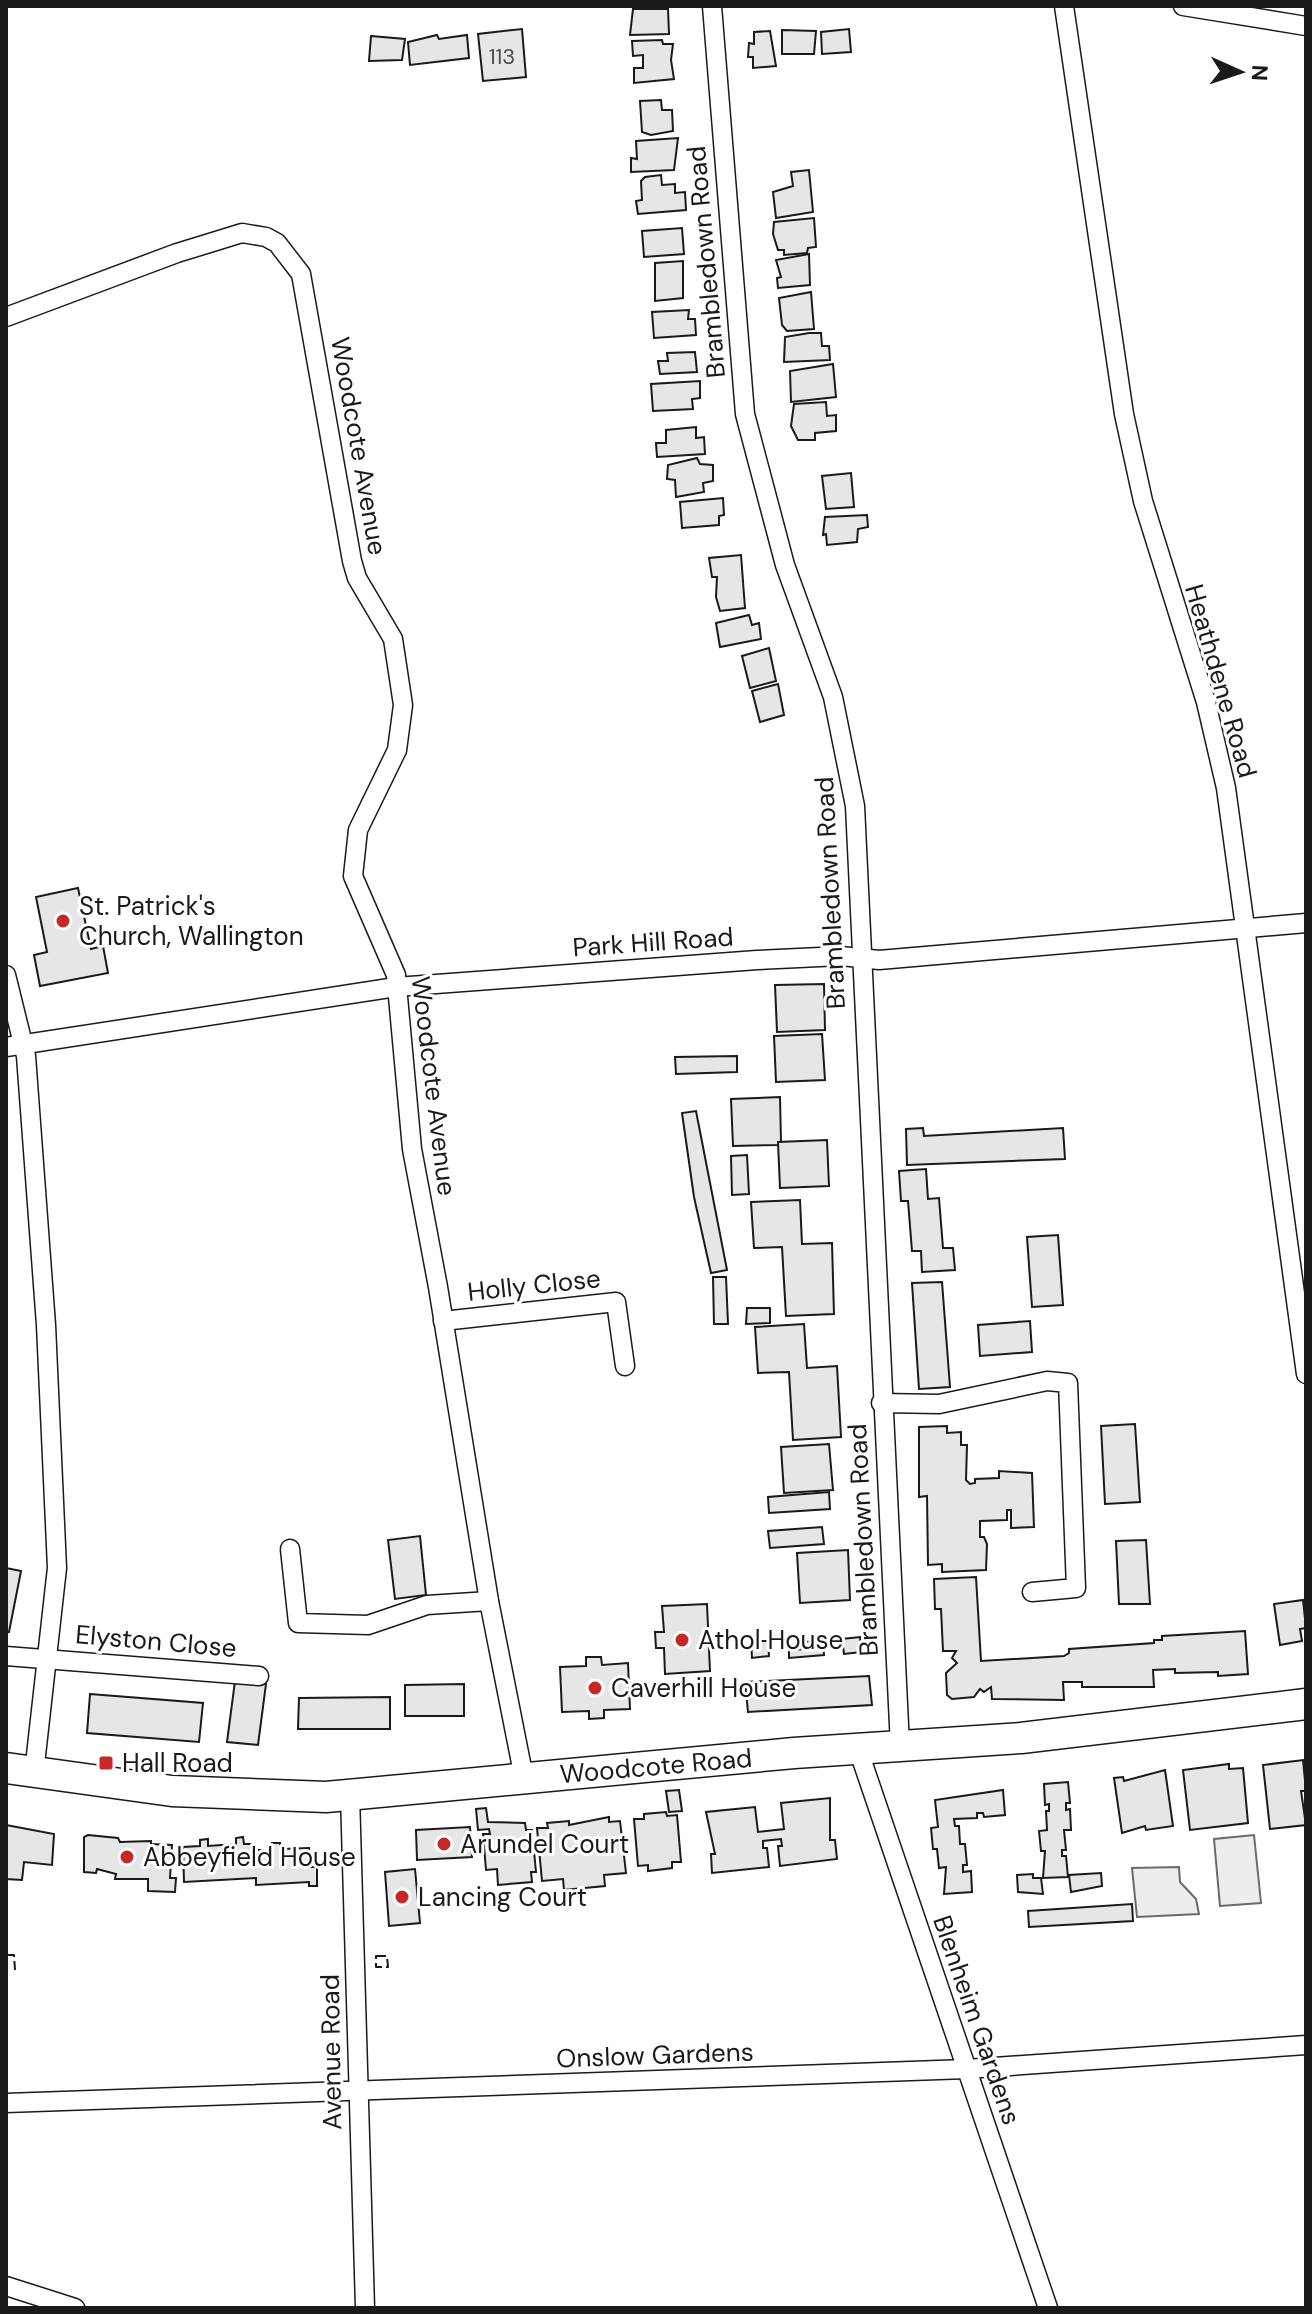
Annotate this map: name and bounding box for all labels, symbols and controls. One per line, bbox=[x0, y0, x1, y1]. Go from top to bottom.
north arrow bbox=[1200, 32, 1280, 112]
house number: 113 bbox=[489, 42, 515, 71]
text: N bbox=[1245, 64, 1274, 82]
street label: Brambledown Road bbox=[679, 145, 733, 379]
street label: Woodcote Avenue bbox=[323, 334, 395, 558]
street label: Heathdene Road bbox=[1177, 580, 1265, 782]
street label: Brambledown Road bbox=[807, 776, 853, 1010]
place label: St. Patrick's Church, Wallington bbox=[79, 889, 304, 953]
marker: St. Patrick's Church, Wallington bbox=[54, 912, 72, 930]
street label: Park Hill Road bbox=[571, 919, 735, 965]
street label: Woodcote Avenue bbox=[404, 974, 464, 1198]
street label: Holly Close bbox=[466, 1261, 602, 1309]
street label: Brambledown Road bbox=[840, 1423, 886, 1657]
street label: Elyston Close bbox=[74, 1617, 238, 1665]
place label: Athol House bbox=[698, 1623, 843, 1657]
marker: Athol House bbox=[673, 1631, 691, 1649]
place label: Caverhill House bbox=[611, 1671, 796, 1705]
marker: Caverhill House bbox=[586, 1679, 604, 1697]
street label: Woodcote Road bbox=[558, 1741, 754, 1791]
place label: Hall Road bbox=[122, 1746, 233, 1780]
marker: Hall Road bbox=[97, 1754, 115, 1772]
place label: Arundel Court bbox=[460, 1827, 629, 1861]
marker: Arundel Court bbox=[435, 1835, 453, 1853]
place label: Abbeyfield House bbox=[143, 1840, 356, 1874]
marker: Abbeyfield House bbox=[118, 1848, 136, 1866]
place label: Lancing Court bbox=[418, 1880, 587, 1914]
marker: Lancing Court bbox=[393, 1888, 411, 1906]
street label: Blenheim Gardens bbox=[925, 1911, 1029, 2129]
street label: Avenue Road bbox=[313, 1974, 349, 2130]
street label: Onslow Gardens bbox=[556, 2035, 754, 2075]

